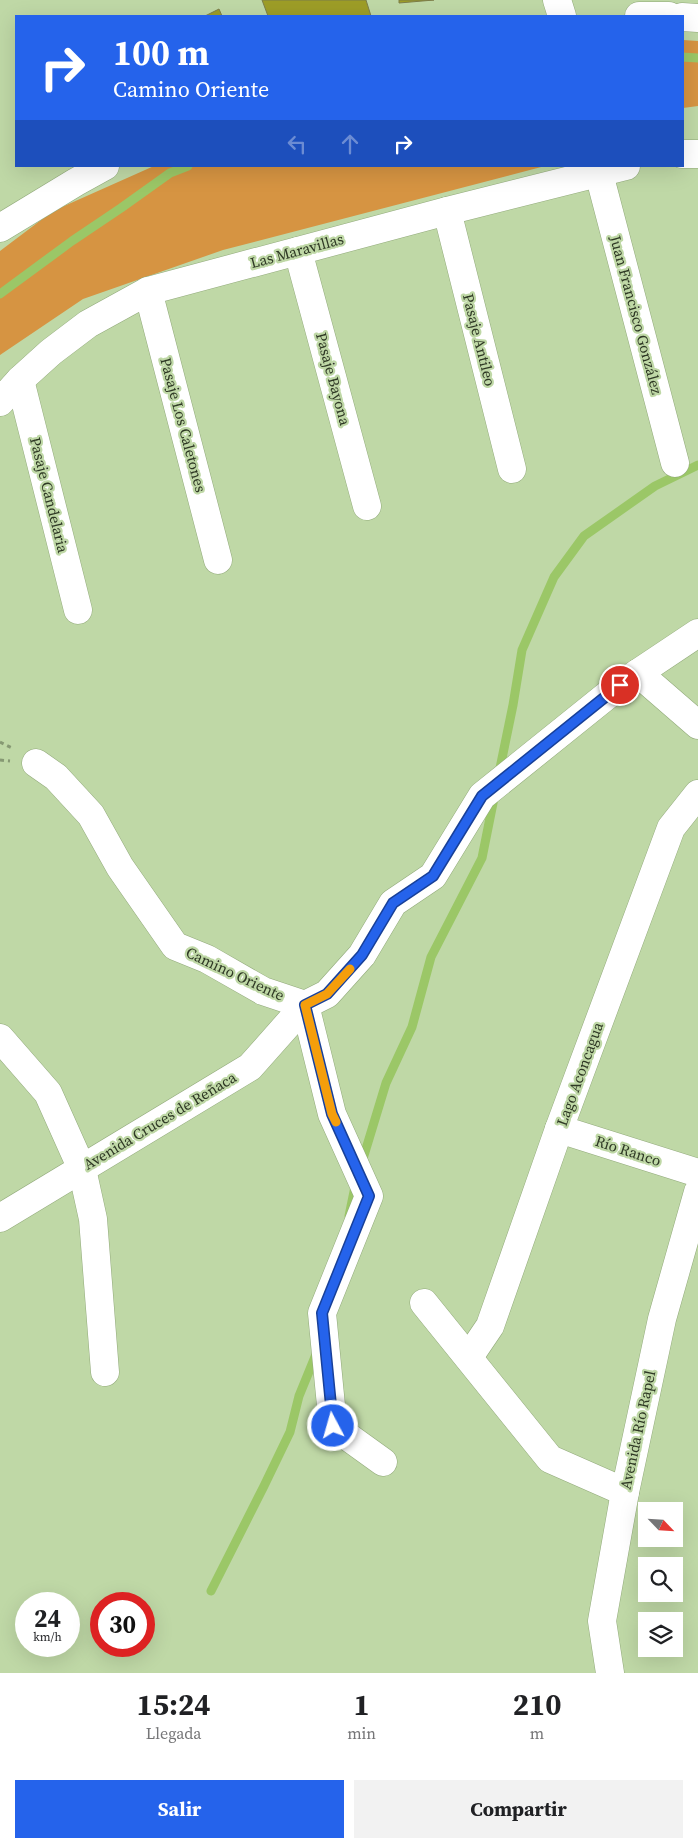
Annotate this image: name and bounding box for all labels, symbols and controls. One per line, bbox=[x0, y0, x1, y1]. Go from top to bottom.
text: 100 m bbox=[113, 29, 209, 77]
icon: right bbox=[30, 35, 95, 100]
text: Camino Oriente bbox=[113, 74, 269, 104]
icon: left bbox=[283, 130, 311, 158]
icon: ahead bbox=[336, 130, 364, 158]
icon: right bbox=[389, 130, 417, 158]
street label: Las Maravillas bbox=[248, 228, 346, 273]
street label: Juan Francisco González bbox=[605, 232, 668, 397]
street label: Pasaje Antileo bbox=[458, 291, 501, 388]
street label: Pasaje Bayona bbox=[311, 330, 356, 428]
street label: Pasaje Los Caletones bbox=[155, 355, 212, 495]
street label: Pasaje Candelaria bbox=[25, 435, 74, 555]
pin bbox=[599, 664, 641, 706]
icon: arrive bbox=[606, 671, 634, 699]
street label: Camino Oriente bbox=[183, 942, 288, 1006]
street label: Lago Aconcagua bbox=[551, 1019, 608, 1129]
street label: Avenida Cruces de Reñaca bbox=[79, 1066, 240, 1175]
street label: Río Ranco bbox=[593, 1130, 664, 1171]
street label: Avenida Río Rapel bbox=[615, 1368, 660, 1491]
position arrow bbox=[306, 1399, 358, 1451]
north arrow bbox=[638, 1502, 682, 1548]
map controls bbox=[638, 1502, 683, 1657]
button: search bbox=[638, 1557, 683, 1602]
speed limit sign: 30 bbox=[90, 1592, 155, 1657]
text: 24 bbox=[34, 1601, 61, 1635]
button: layers bbox=[638, 1612, 683, 1657]
text: km/h bbox=[33, 1629, 62, 1645]
text: 15:24 bbox=[137, 1684, 211, 1725]
text: 1 bbox=[353, 1684, 370, 1725]
text: 210 bbox=[513, 1684, 561, 1725]
text: Llegada bbox=[146, 1722, 201, 1744]
text: min bbox=[347, 1722, 376, 1744]
text: m bbox=[530, 1722, 544, 1744]
button: Salir bbox=[15, 1780, 344, 1838]
button: Compartir bbox=[354, 1780, 683, 1838]

